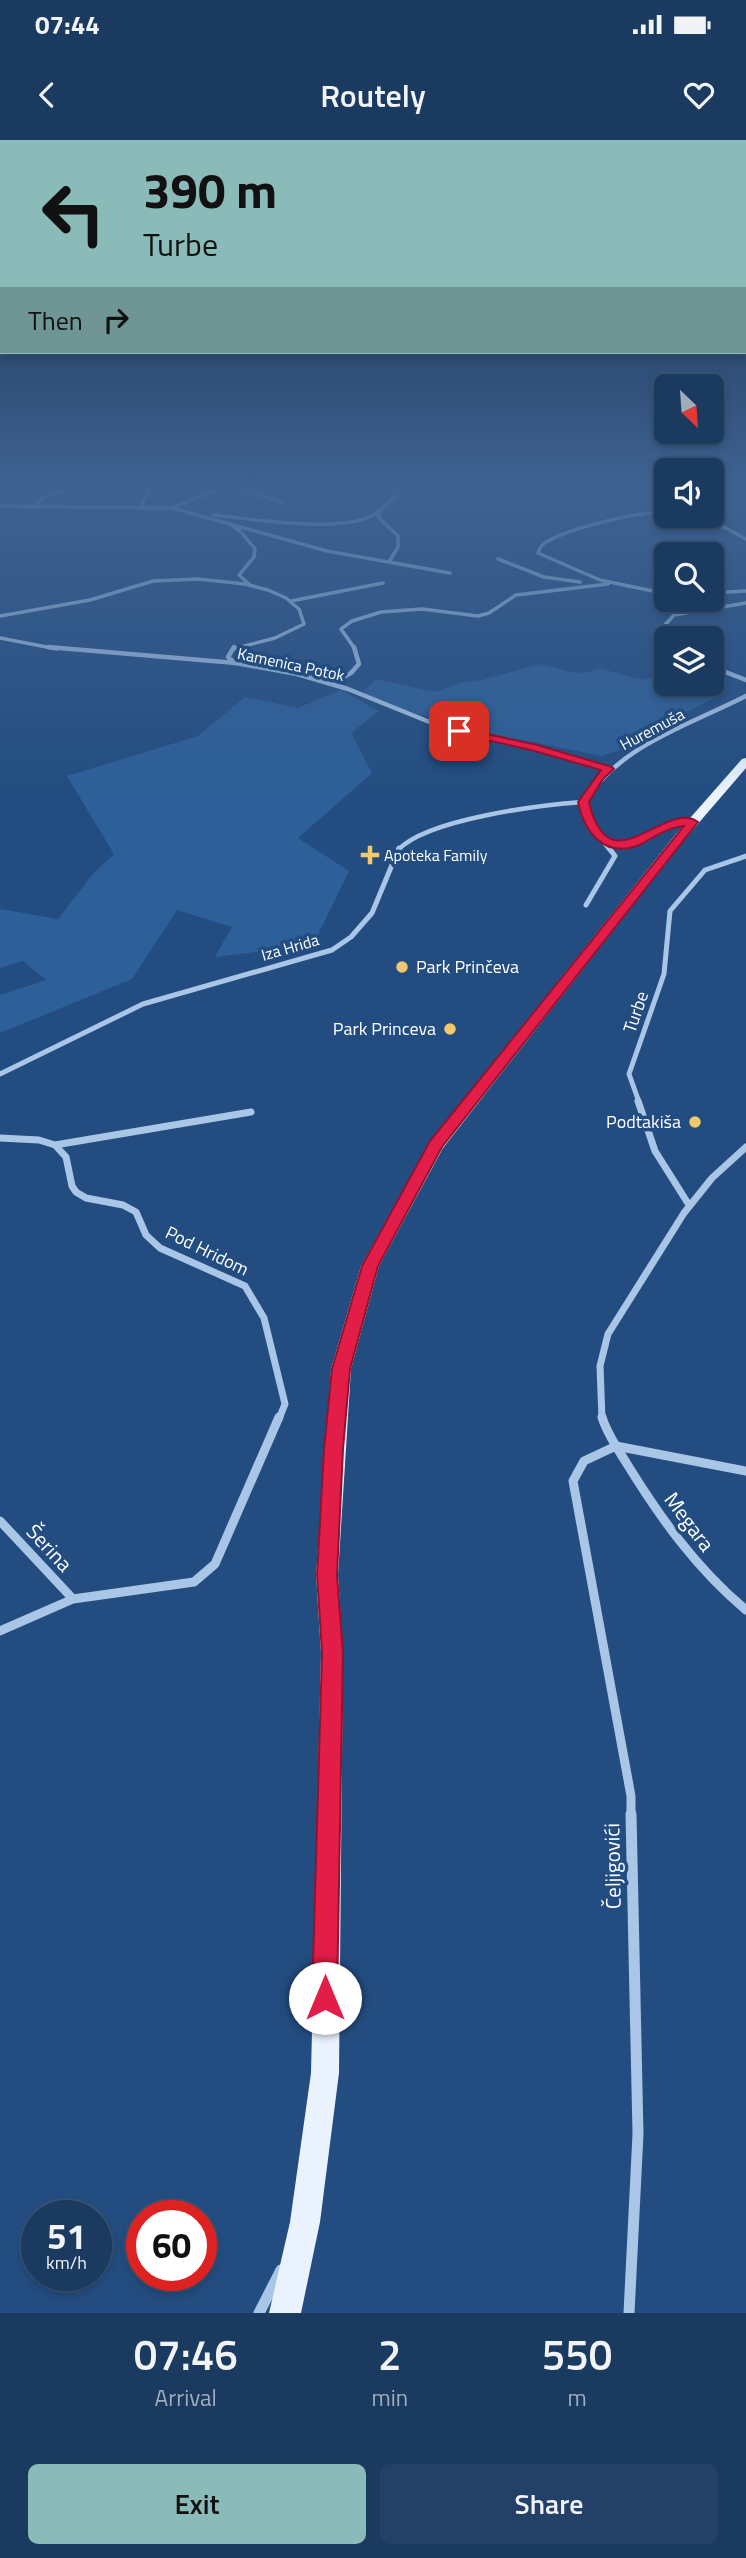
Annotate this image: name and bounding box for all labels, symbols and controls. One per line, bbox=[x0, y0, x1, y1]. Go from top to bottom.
text: 07:44 bbox=[35, 5, 100, 44]
text: Routely bbox=[320, 71, 426, 119]
icon: back bbox=[28, 76, 66, 114]
icon: heart bbox=[680, 76, 718, 114]
text: 390 m bbox=[143, 152, 277, 227]
icon: left bbox=[28, 168, 119, 259]
text: Turbe bbox=[143, 220, 218, 268]
text: Then bbox=[28, 301, 83, 340]
icon: right bbox=[97, 301, 135, 339]
north arrow bbox=[654, 374, 724, 444]
map controls bbox=[654, 374, 724, 696]
button: sound bbox=[654, 458, 724, 528]
button: search bbox=[654, 542, 724, 612]
button: layers bbox=[654, 626, 724, 696]
street label: Kamenica Potok bbox=[235, 641, 347, 687]
pin bbox=[429, 701, 489, 761]
street label: Huremuša bbox=[615, 702, 689, 756]
icon: arrive bbox=[440, 712, 478, 750]
place label: Apoteka Family bbox=[384, 843, 488, 867]
marker: Apoteka Family bbox=[362, 847, 378, 863]
street label: Iza Hrida bbox=[258, 927, 322, 967]
place label: Park Prinčeva bbox=[416, 953, 519, 980]
marker: Park Prinčeva bbox=[394, 959, 410, 975]
street label: Turbe bbox=[616, 987, 655, 1036]
place label: Park Princeva bbox=[333, 1015, 436, 1042]
marker: Park Princeva bbox=[442, 1021, 458, 1037]
place label: Podtakiša bbox=[606, 1108, 681, 1135]
marker: Podtakiša bbox=[687, 1114, 703, 1130]
street label: Pod Hridom bbox=[161, 1219, 254, 1282]
street label: Megara bbox=[657, 1485, 723, 1558]
street label: Šerina bbox=[19, 1516, 81, 1579]
street label: Čeljigovići bbox=[595, 1823, 629, 1909]
position arrow bbox=[288, 1961, 362, 2035]
speed limit sign: 60 bbox=[126, 2200, 217, 2291]
text: 51 bbox=[47, 2209, 86, 2263]
text: km/h bbox=[46, 2249, 87, 2276]
text: 07:46 bbox=[134, 2322, 238, 2386]
text: 2 bbox=[378, 2322, 402, 2386]
text: 550 bbox=[542, 2322, 612, 2386]
text: Arrival bbox=[155, 2380, 217, 2415]
text: min bbox=[371, 2380, 408, 2415]
text: m bbox=[567, 2380, 587, 2415]
button: Exit bbox=[28, 2464, 366, 2544]
button: Share bbox=[380, 2464, 718, 2544]

